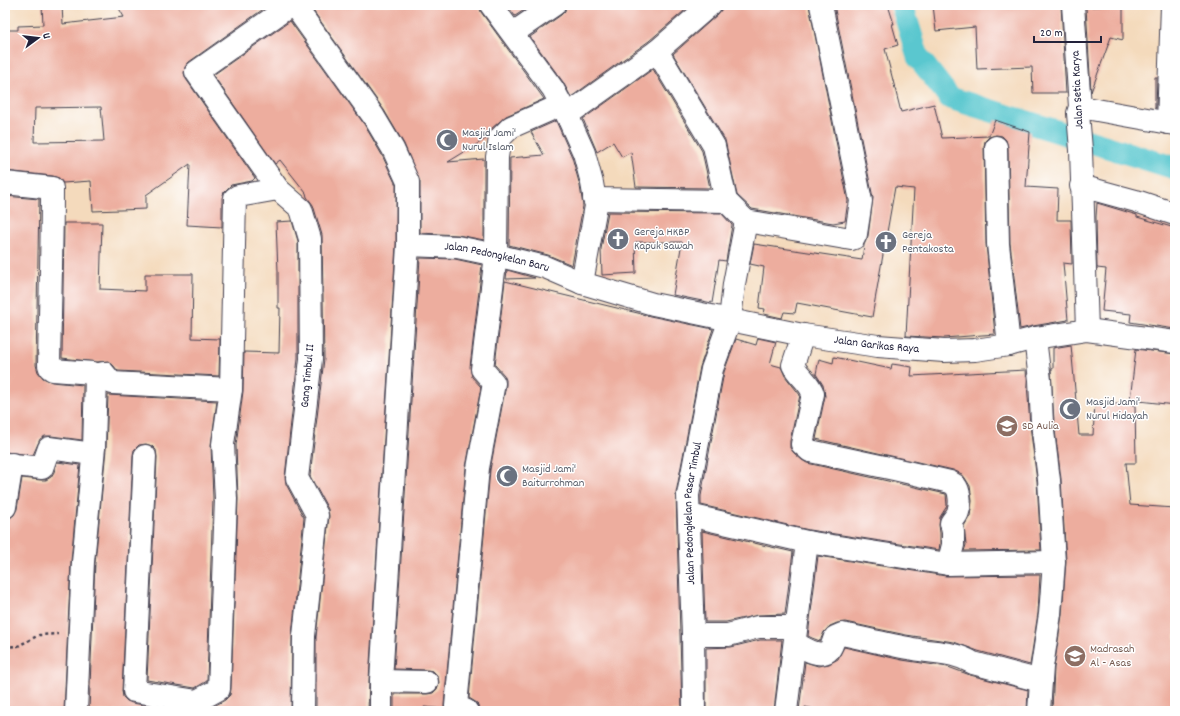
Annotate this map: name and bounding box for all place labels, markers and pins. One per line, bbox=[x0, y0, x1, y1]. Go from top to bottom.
place label: Masjid Jami' Nurul Islam bbox=[462, 125, 516, 156]
mosque icon: Masjid Jami' Nurul Islam bbox=[434, 127, 460, 153]
place label: Gereja HKBP Kapuk Sawah bbox=[634, 224, 693, 255]
church icon: Gereja HKBP Kapuk Sawah bbox=[605, 226, 631, 252]
place label: Gereja Pentakosta bbox=[902, 227, 954, 258]
church icon: Gereja Pentakosta bbox=[873, 229, 899, 255]
place label: Masjid Jami' Nurul Hidayah bbox=[1086, 394, 1148, 425]
mosque icon: Masjid Jami' Nurul Hidayah bbox=[1057, 396, 1083, 422]
school or university icon: SD Aulia bbox=[994, 413, 1020, 439]
place label: SD Aulia bbox=[1022, 418, 1059, 435]
place label: Masjid Jami' Baiturrohman bbox=[522, 461, 585, 492]
mosque icon: Masjid Jami' Baiturrohman bbox=[494, 463, 520, 489]
place label: Madrasah Al - Asas bbox=[1090, 641, 1135, 672]
school or university icon: Madrasah Al - Asas bbox=[1062, 643, 1088, 669]

